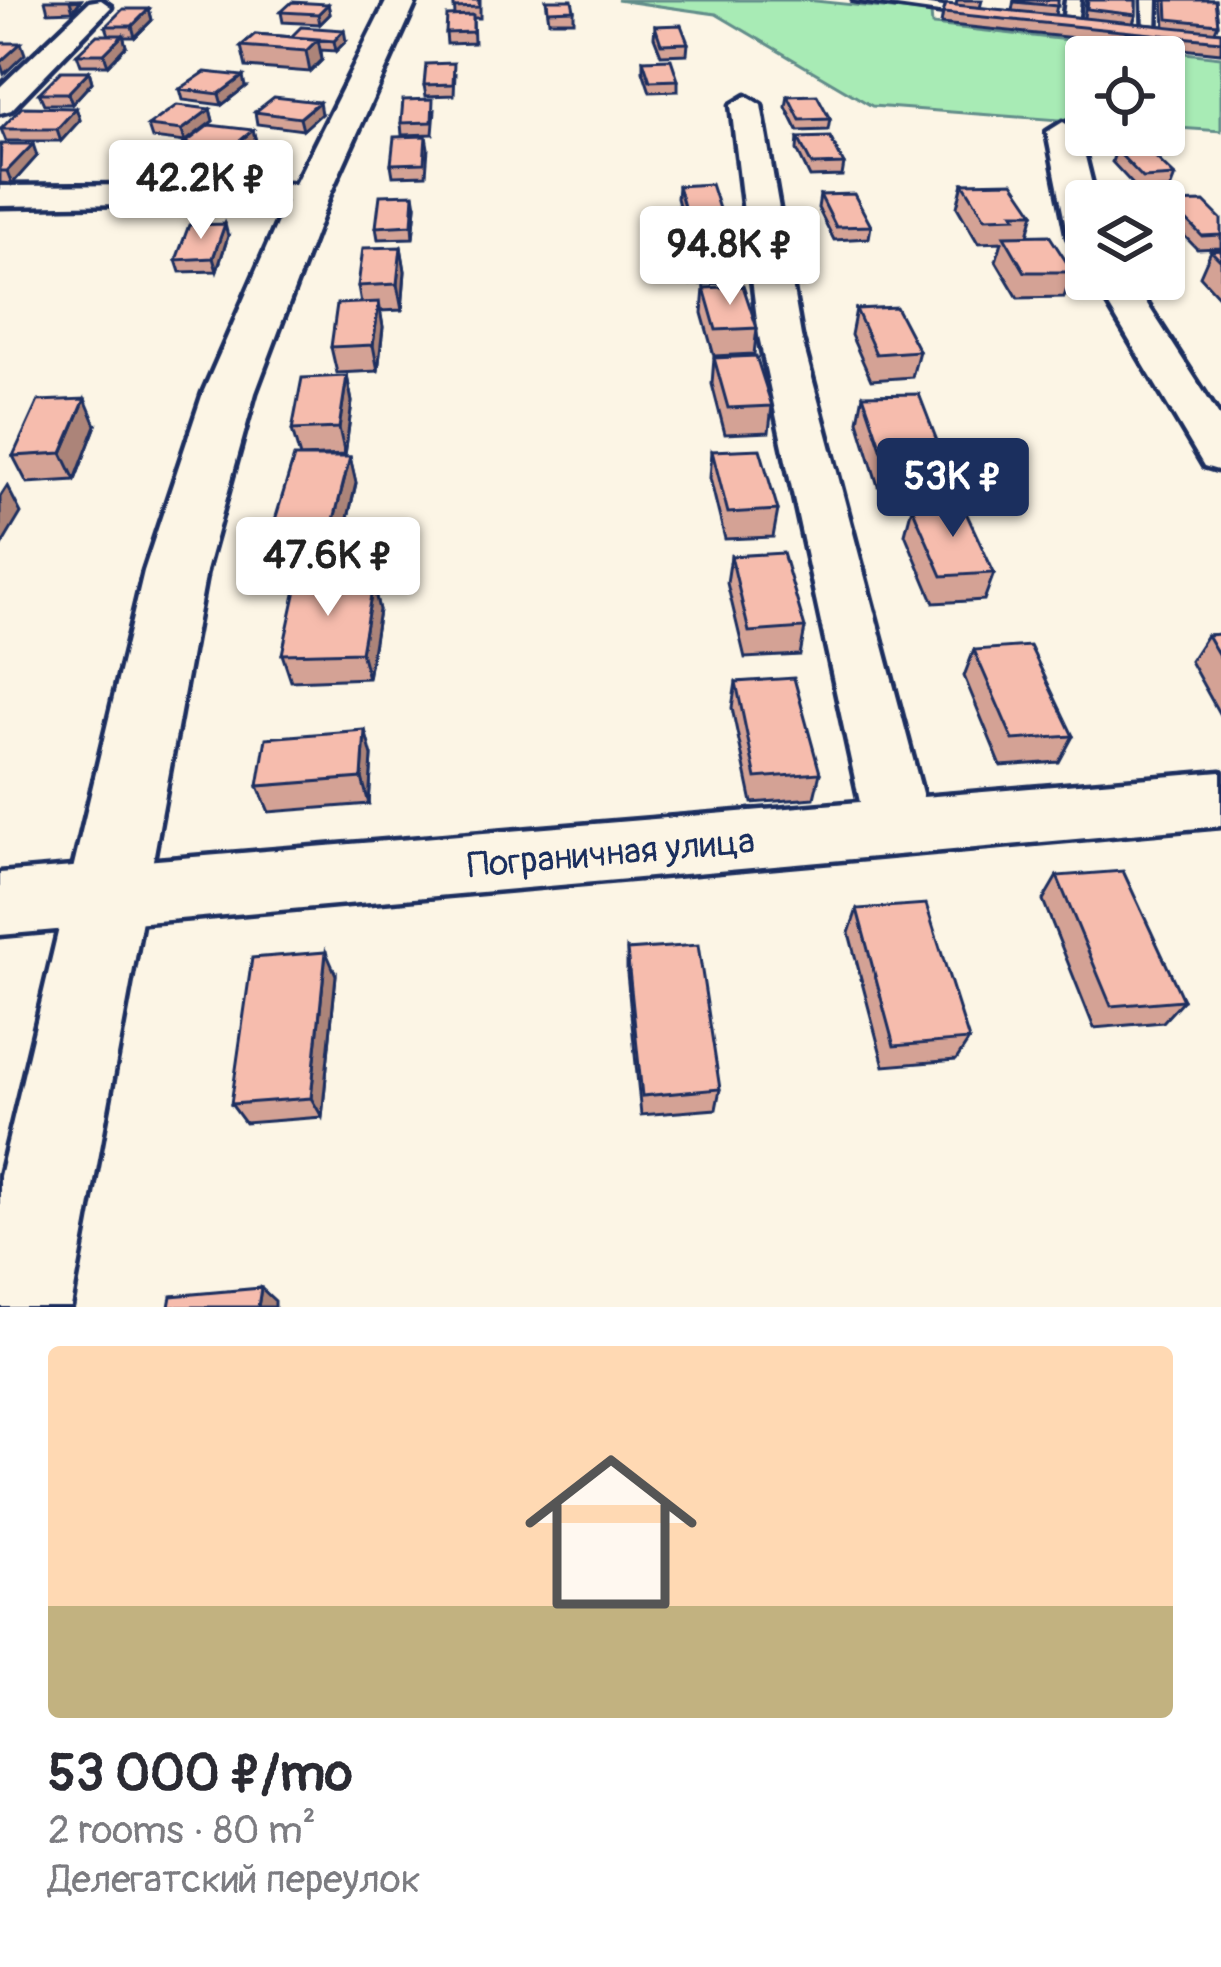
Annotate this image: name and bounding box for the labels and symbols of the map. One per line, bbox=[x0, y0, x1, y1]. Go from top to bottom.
pin: 42.2K ₽ bbox=[90, 140, 312, 242]
pin: 94.8K ₽ bbox=[619, 206, 841, 308]
pin: 53K ₽ bbox=[869, 438, 1037, 540]
pin: 47.6K ₽ bbox=[217, 517, 439, 619]
street label: Пограничная улица bbox=[466, 819, 757, 888]

